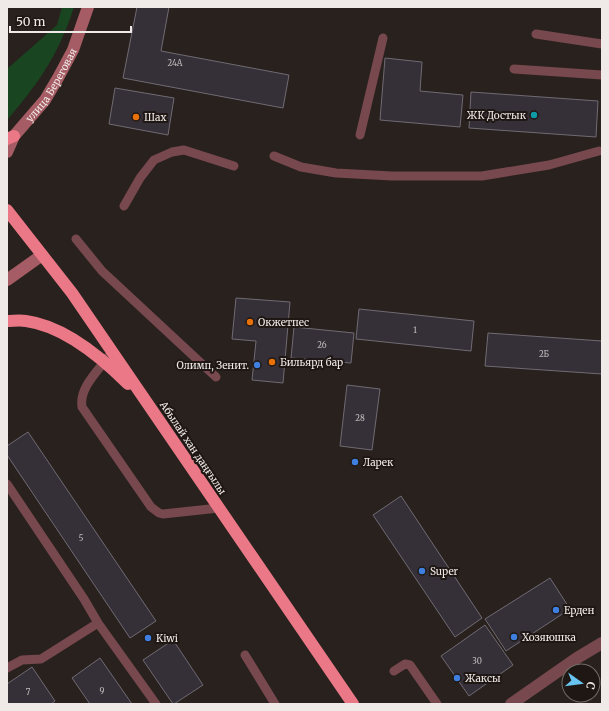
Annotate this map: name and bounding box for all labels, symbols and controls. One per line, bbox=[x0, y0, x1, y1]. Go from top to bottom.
scale bar bbox=[10, 8, 131, 34]
text: 50 m bbox=[16, 14, 45, 29]
street label: улица Береговая bbox=[23, 46, 79, 124]
house number: 24А bbox=[168, 58, 183, 68]
place label: ЖК Достык bbox=[467, 109, 527, 122]
marker: ЖК Достык bbox=[529, 110, 539, 120]
place label: Шах bbox=[144, 111, 166, 124]
marker: Шах bbox=[131, 112, 141, 122]
place label: Окжетпес bbox=[258, 316, 309, 329]
marker: Окжетпес bbox=[245, 317, 255, 327]
house number: 1 bbox=[413, 325, 417, 335]
house number: 26 bbox=[317, 340, 327, 350]
house number: 2Б bbox=[539, 349, 550, 359]
place label: Бильярд бар bbox=[280, 356, 343, 369]
marker: Бильярд бар bbox=[267, 357, 277, 367]
place label: Олимп, Зенит. bbox=[177, 359, 249, 372]
marker: Олимп, Зенит. bbox=[252, 360, 262, 370]
street label: Абылай хан даңғылы bbox=[156, 398, 229, 497]
house number: 28 bbox=[355, 413, 365, 423]
place label: Ларек bbox=[363, 456, 394, 469]
marker: Ларек bbox=[350, 457, 360, 467]
house number: 5 bbox=[79, 533, 84, 543]
place label: Super bbox=[430, 565, 459, 578]
marker: Super bbox=[417, 566, 427, 576]
place label: Ерден bbox=[564, 604, 594, 617]
marker: Ерден bbox=[551, 605, 561, 615]
place label: Хозяюшка bbox=[522, 631, 577, 644]
place label: Kiwi bbox=[156, 632, 178, 645]
marker: Хозяюшка bbox=[509, 632, 519, 642]
marker: Kiwi bbox=[143, 633, 153, 643]
house number: 30 bbox=[472, 656, 482, 666]
north arrow bbox=[561, 663, 601, 703]
place label: Жаксы bbox=[465, 672, 501, 685]
marker: Жаксы bbox=[452, 673, 462, 683]
text: С bbox=[583, 680, 598, 691]
house number: 9 bbox=[100, 686, 105, 696]
house number: 7 bbox=[26, 687, 31, 697]

